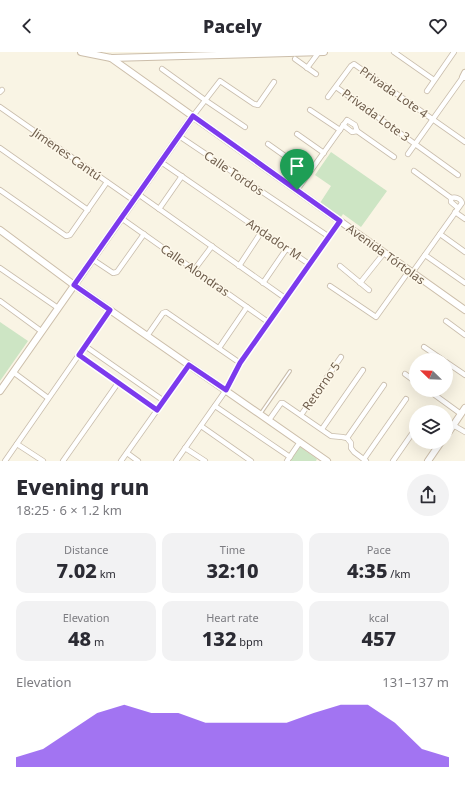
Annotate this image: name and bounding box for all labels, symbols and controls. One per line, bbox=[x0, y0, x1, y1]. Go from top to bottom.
text: Pacely bbox=[203, 14, 262, 38]
icon: back bbox=[16, 15, 38, 37]
icon: heart bbox=[427, 15, 449, 37]
street label: Privada Lote 4 bbox=[356, 62, 432, 122]
street label: Privada Lote 3 bbox=[339, 85, 413, 145]
street label: Jimenes Cantú bbox=[28, 123, 105, 184]
street label: Calle Tordos bbox=[201, 147, 267, 199]
pin bbox=[280, 149, 314, 190]
icon: arrive bbox=[286, 155, 308, 177]
street label: Andador M bbox=[243, 214, 305, 264]
street label: Avenida Tórtolas bbox=[343, 220, 429, 288]
street label: Calle Alondras bbox=[157, 240, 233, 300]
north arrow bbox=[409, 353, 453, 397]
map controls bbox=[409, 353, 453, 449]
street label: Retorno 5 bbox=[298, 358, 344, 414]
button: layers bbox=[409, 405, 453, 449]
text: Evening run bbox=[16, 471, 149, 501]
button: share bbox=[407, 474, 449, 516]
text: 18:25 · 6 × 1.2 km bbox=[16, 501, 122, 519]
text: Distance bbox=[64, 542, 108, 557]
text: Time bbox=[220, 542, 245, 557]
text: Pace bbox=[367, 542, 391, 557]
text: 7.02 bbox=[56, 557, 97, 584]
text: 32:10 bbox=[207, 557, 258, 584]
text: 4:35 bbox=[347, 557, 387, 584]
text: km bbox=[97, 566, 116, 581]
text: /km bbox=[387, 566, 411, 581]
text: Elevation bbox=[63, 610, 110, 625]
text: Heart rate bbox=[206, 610, 259, 625]
text: kcal bbox=[369, 610, 389, 625]
text: 48 bbox=[68, 625, 91, 652]
text: 132 bbox=[202, 625, 236, 652]
text: 457 bbox=[361, 625, 396, 652]
text: m bbox=[91, 634, 104, 649]
text: bpm bbox=[236, 634, 263, 649]
text: Elevation bbox=[16, 673, 72, 691]
text: 131–137 m bbox=[382, 673, 449, 691]

